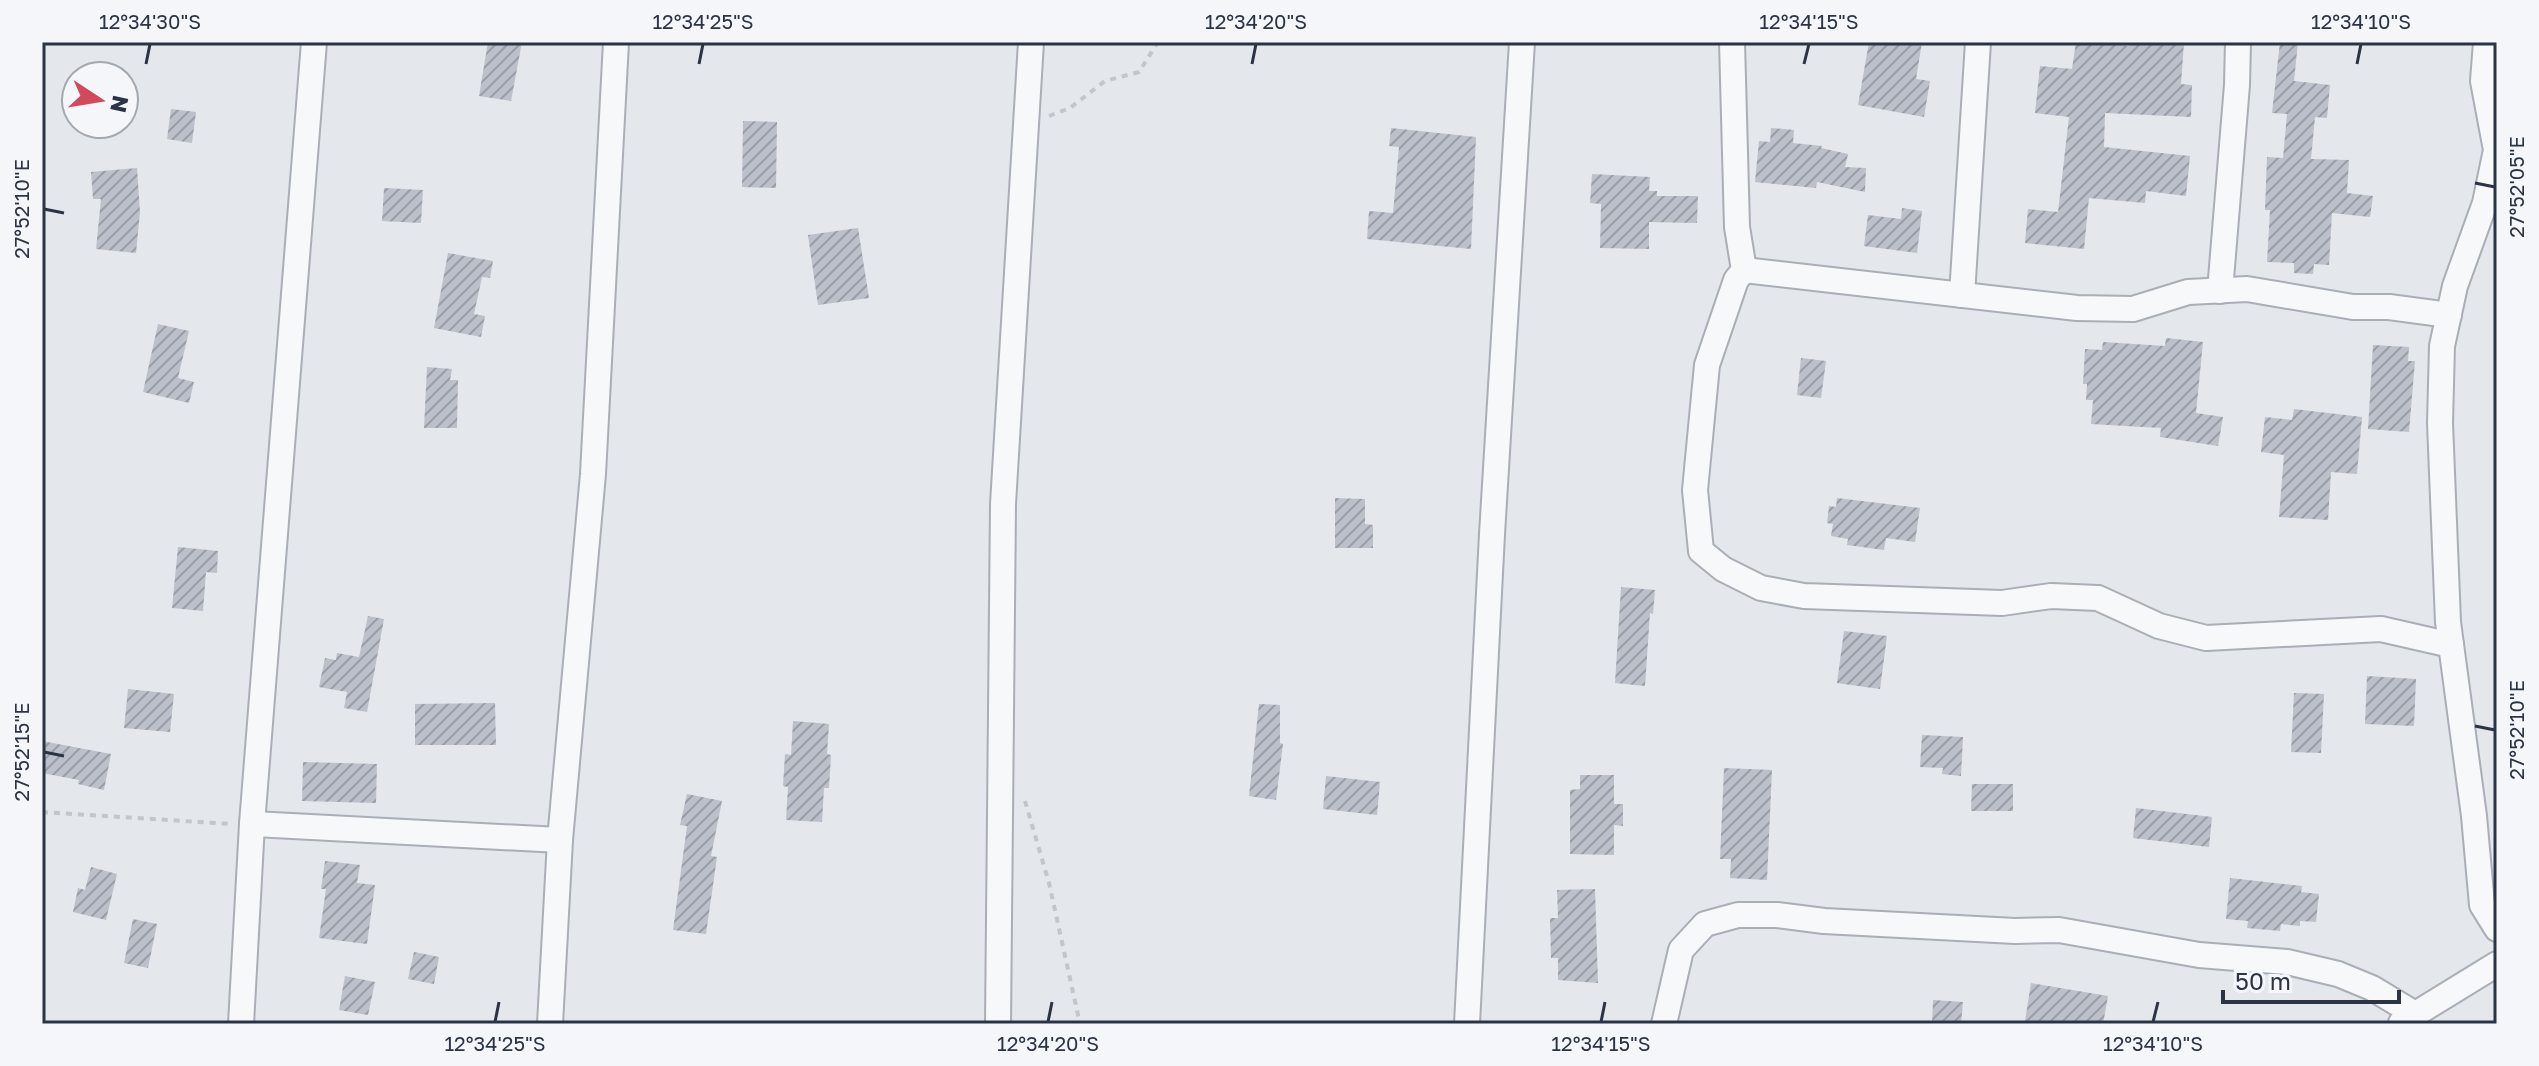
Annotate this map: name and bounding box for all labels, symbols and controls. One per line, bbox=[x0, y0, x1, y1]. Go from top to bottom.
text: 12°34'30"S bbox=[99, 9, 201, 33]
text: 12°34'25"S bbox=[652, 9, 754, 33]
text: 12°34'20"S bbox=[1205, 9, 1307, 33]
text: 12°34'15"S bbox=[1759, 9, 1859, 33]
text: 12°34'10"S bbox=[2311, 9, 2411, 33]
north arrow bbox=[60, 60, 140, 140]
text: N bbox=[105, 93, 135, 115]
text: 27°52'05"E bbox=[2504, 136, 2528, 238]
text: 27°52'10"E bbox=[9, 159, 33, 259]
text: 27°52'10"E bbox=[2504, 680, 2528, 780]
text: 27°52'15"E bbox=[9, 703, 33, 801]
scale bar bbox=[2223, 954, 2399, 1004]
text: 50 m bbox=[2235, 966, 2291, 995]
text: 12°34'25"S bbox=[444, 1031, 546, 1055]
text: 12°34'20"S bbox=[997, 1031, 1099, 1055]
text: 12°34'15"S bbox=[1551, 1031, 1651, 1055]
text: 12°34'10"S bbox=[2103, 1031, 2203, 1055]

